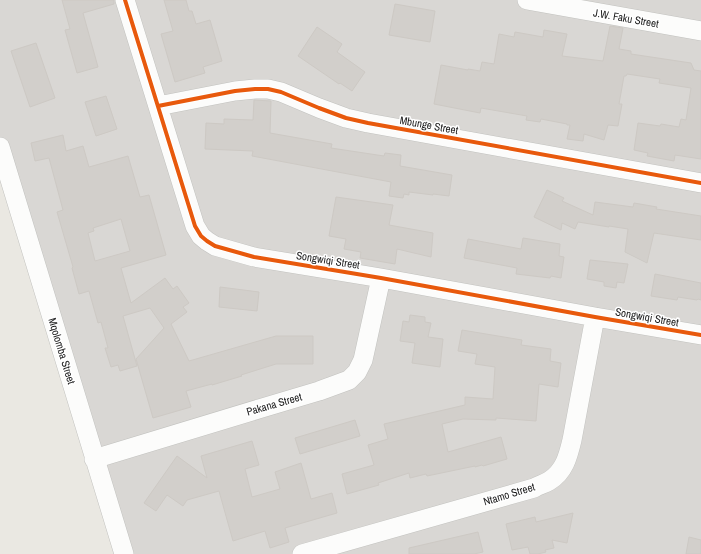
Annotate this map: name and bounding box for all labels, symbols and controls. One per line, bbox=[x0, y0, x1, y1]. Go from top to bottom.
street label: J.W. Faku Street bbox=[592, 5, 660, 31]
street label: Mbunge Street bbox=[399, 113, 460, 137]
street label: Songwiqi Street bbox=[295, 248, 361, 272]
street label: Songwiqi Street bbox=[614, 305, 680, 330]
street label: Mqolomba Street bbox=[45, 316, 79, 386]
street label: Pakana Street bbox=[245, 389, 304, 419]
street label: Ntamo Street bbox=[482, 479, 537, 508]

